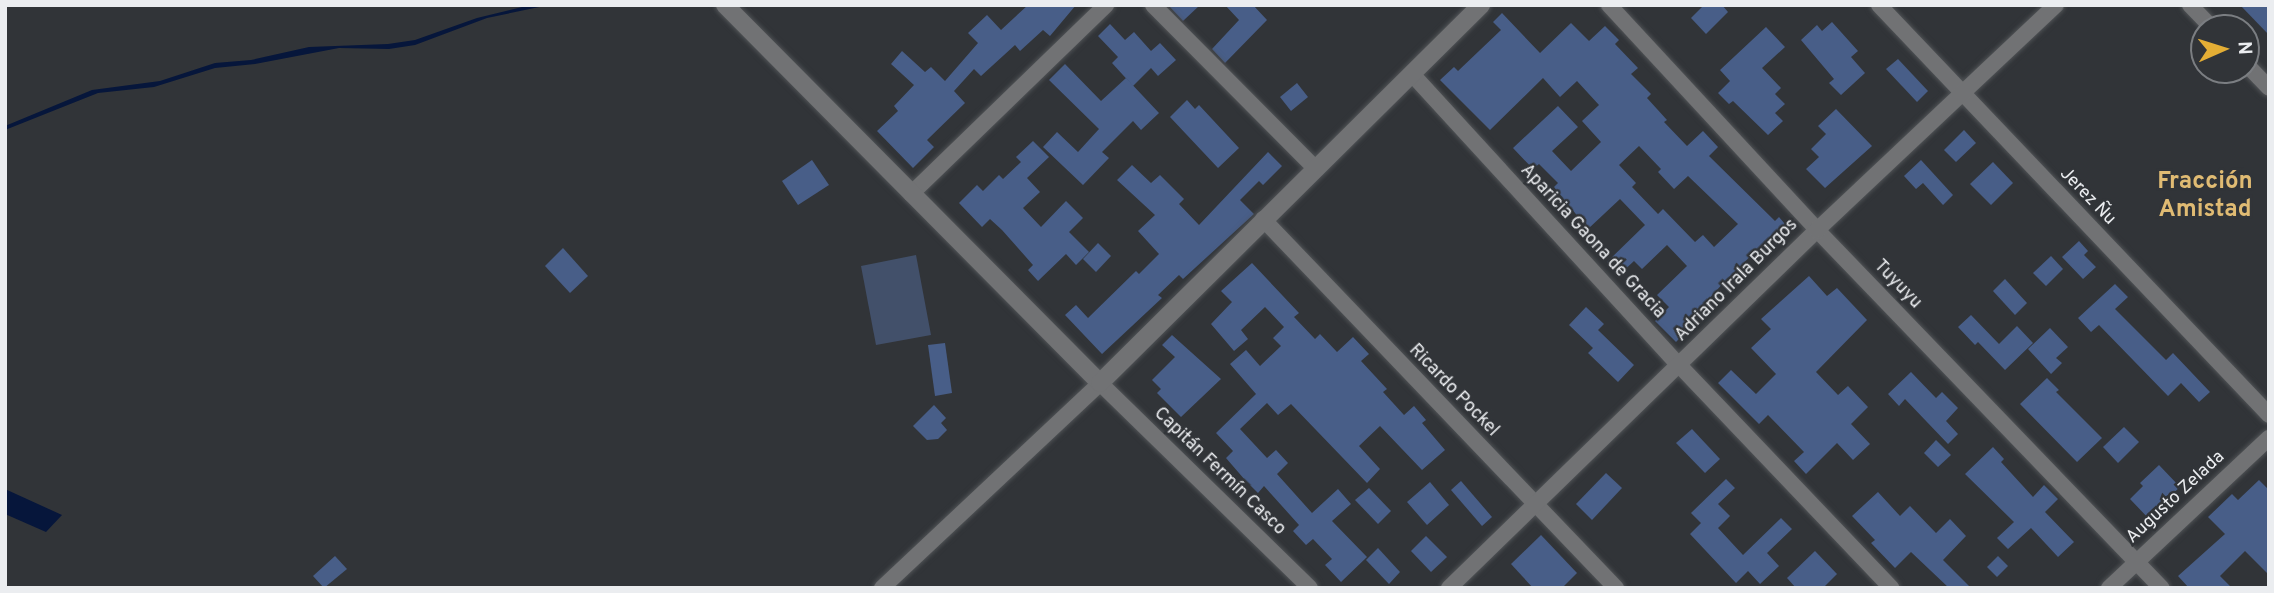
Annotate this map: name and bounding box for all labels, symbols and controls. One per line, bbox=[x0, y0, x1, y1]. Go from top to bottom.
north arrow bbox=[2190, 14, 2260, 84]
text: N bbox=[2232, 41, 2256, 55]
street label: Aparicia Gaona de Gracia bbox=[1515, 160, 1669, 324]
street label: Jerez Ñu bbox=[2054, 164, 2120, 230]
district label: Fracción Amistad bbox=[2157, 169, 2253, 225]
street label: Adriano Irala Burgos bbox=[1671, 215, 1803, 347]
street label: Tuyuyu bbox=[1869, 256, 1925, 314]
street label: Ricardo Pockel bbox=[1403, 340, 1503, 442]
street label: Capitán Fermín Casco bbox=[1149, 403, 1289, 541]
street label: Augusto Zelada bbox=[2122, 447, 2230, 549]

